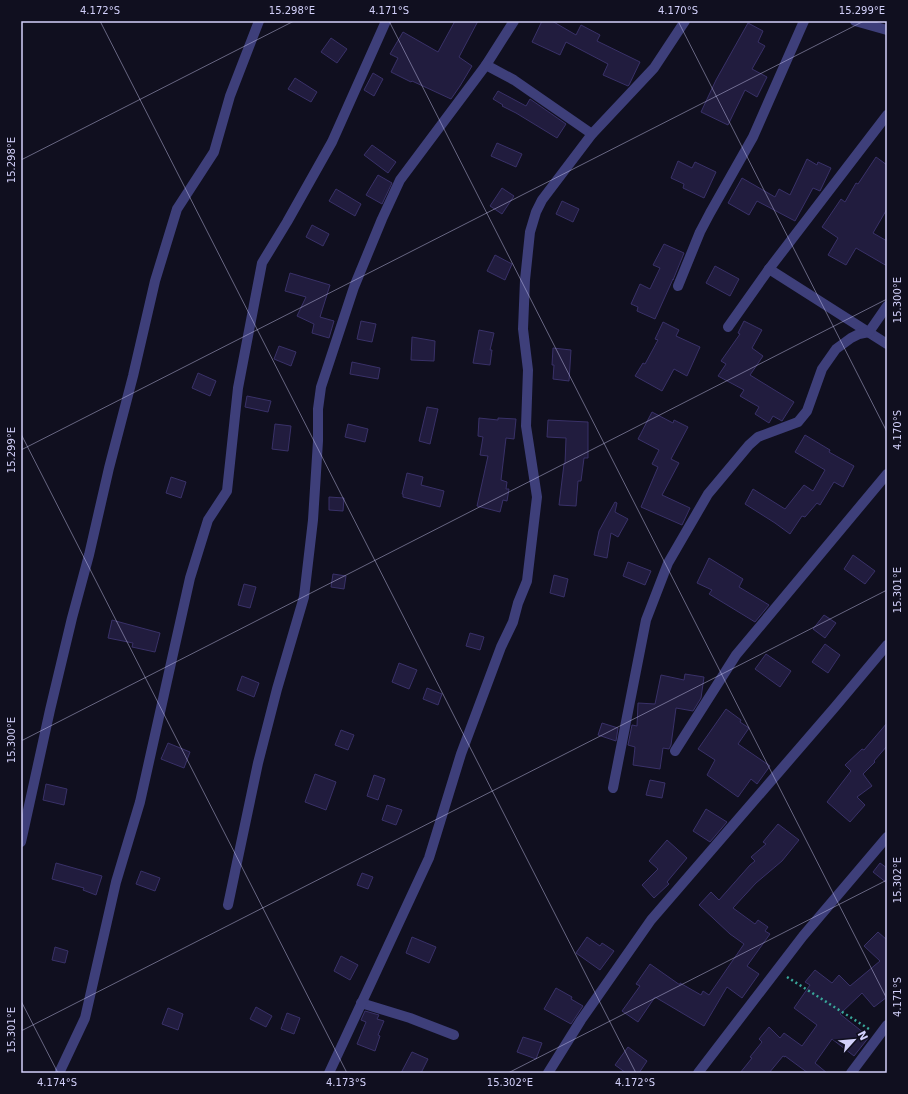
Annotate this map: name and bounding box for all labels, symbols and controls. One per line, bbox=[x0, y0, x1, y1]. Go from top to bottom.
text: 4.172°S bbox=[80, 5, 120, 16]
text: 15.298°E bbox=[269, 5, 315, 16]
text: 4.171°S bbox=[369, 5, 409, 16]
text: 4.170°S bbox=[658, 5, 698, 16]
text: 15.299°E bbox=[839, 5, 885, 16]
text: 15.298°E bbox=[6, 137, 17, 183]
text: 15.300°E bbox=[892, 277, 903, 323]
text: 4.170°S bbox=[892, 410, 903, 450]
text: 15.299°E bbox=[6, 427, 17, 473]
text: 15.301°E bbox=[892, 567, 903, 613]
text: 15.300°E bbox=[6, 717, 17, 763]
text: 15.302°E bbox=[892, 857, 903, 903]
text: 4.171°S bbox=[892, 977, 903, 1017]
text: 15.301°E bbox=[6, 1007, 17, 1053]
north arrow bbox=[834, 1020, 874, 1060]
text: N bbox=[855, 1029, 870, 1043]
text: 4.174°S bbox=[37, 1077, 77, 1088]
text: 4.173°S bbox=[326, 1077, 366, 1088]
text: 15.302°E bbox=[487, 1077, 533, 1088]
text: 4.172°S bbox=[615, 1077, 655, 1088]

